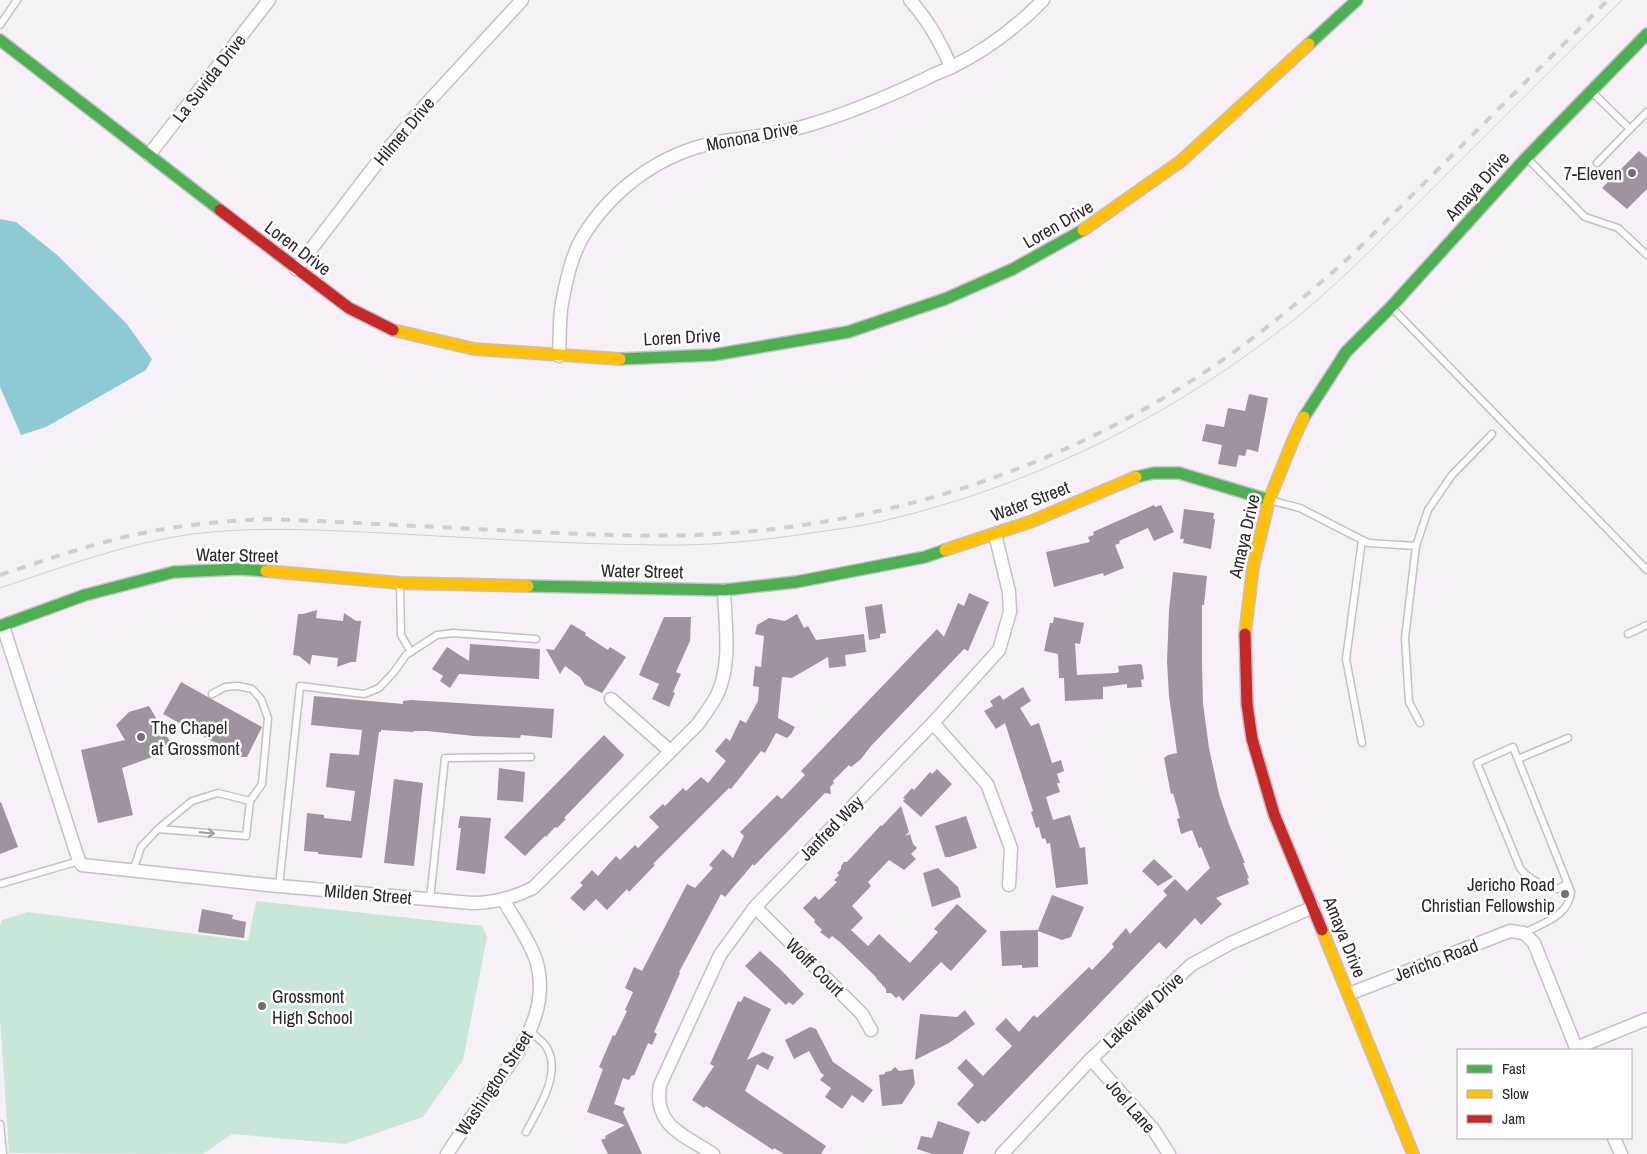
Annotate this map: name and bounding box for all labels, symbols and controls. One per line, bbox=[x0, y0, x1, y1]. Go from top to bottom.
street label: La Suvida Drive bbox=[167, 29, 251, 127]
street label: Hilmer Drive bbox=[368, 91, 440, 171]
street label: Monona Drive bbox=[704, 115, 800, 157]
street label: Amaya Drive bbox=[1438, 146, 1515, 227]
place label: 7-Eleven bbox=[1564, 161, 1622, 186]
marker: 7-Eleven bbox=[1626, 167, 1638, 179]
street label: Loren Drive bbox=[1018, 194, 1098, 254]
street label: Loren Drive bbox=[260, 215, 336, 281]
street label: Loren Drive bbox=[643, 322, 721, 352]
street label: Water Street bbox=[987, 475, 1073, 527]
street label: Amaya Drive bbox=[1222, 492, 1266, 581]
street label: Water Street bbox=[196, 542, 278, 568]
street label: Water Street bbox=[601, 558, 683, 584]
place label: The Chapel at Grossmont bbox=[151, 715, 240, 761]
marker: The Chapel at Grossmont bbox=[135, 731, 147, 743]
street label: Janfred Way bbox=[793, 789, 869, 866]
one-way arrow bbox=[198, 829, 214, 838]
place label: Jericho Road Christian Fellowship bbox=[1421, 872, 1555, 918]
street label: Milden Street bbox=[323, 878, 413, 910]
marker: Jericho Road Christian Fellowship bbox=[1559, 888, 1571, 900]
street label: Amaya Drive bbox=[1317, 892, 1373, 981]
street label: Wolff Court bbox=[780, 932, 850, 1002]
street label: Jericho Road bbox=[1391, 933, 1481, 987]
street label: Lakeview Drive bbox=[1097, 966, 1189, 1054]
place label: Grossmont High School bbox=[272, 984, 352, 1030]
marker: Grossmont High School bbox=[256, 1000, 268, 1012]
street label: Washington Street bbox=[450, 1026, 538, 1140]
legend bbox=[1457, 1049, 1632, 1139]
text: Fast bbox=[1502, 1058, 1526, 1079]
street label: Joel Lane bbox=[1101, 1074, 1161, 1138]
text: Slow bbox=[1502, 1083, 1529, 1104]
text: Jam bbox=[1502, 1108, 1525, 1129]

